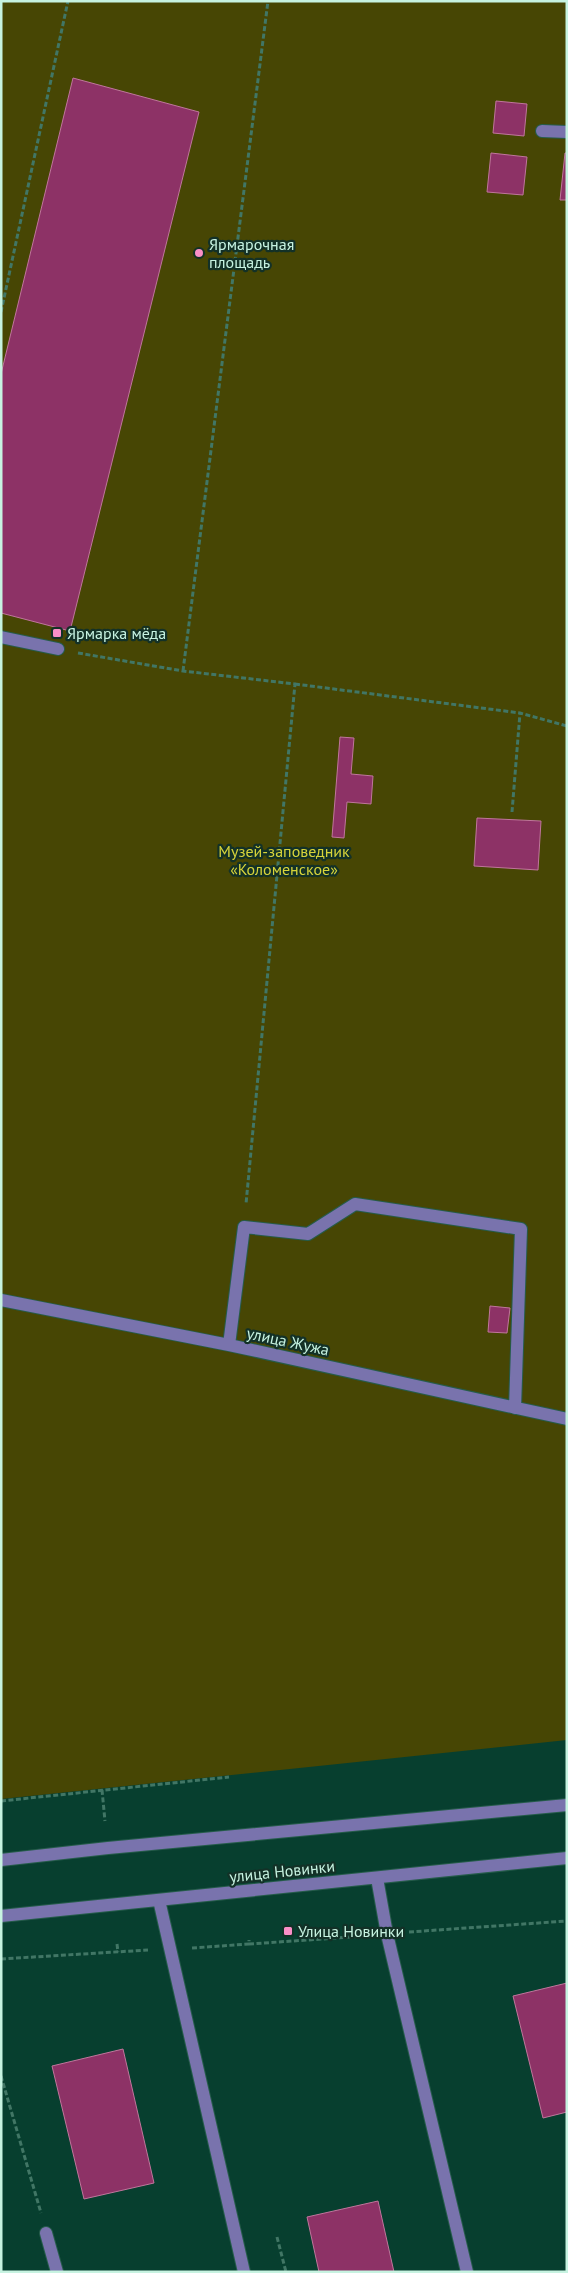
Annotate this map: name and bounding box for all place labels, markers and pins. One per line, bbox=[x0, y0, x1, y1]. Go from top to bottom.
place label: Ярмарочная площадь bbox=[209, 234, 294, 272]
marker: Ярмарочная площадь bbox=[193, 247, 205, 259]
place label: Ярмарка мёда bbox=[67, 623, 166, 643]
marker: Ярмарка мёда bbox=[51, 627, 63, 639]
place label: Улица Новинки bbox=[298, 1921, 404, 1941]
marker: Улица Новинки bbox=[282, 1925, 294, 1937]

